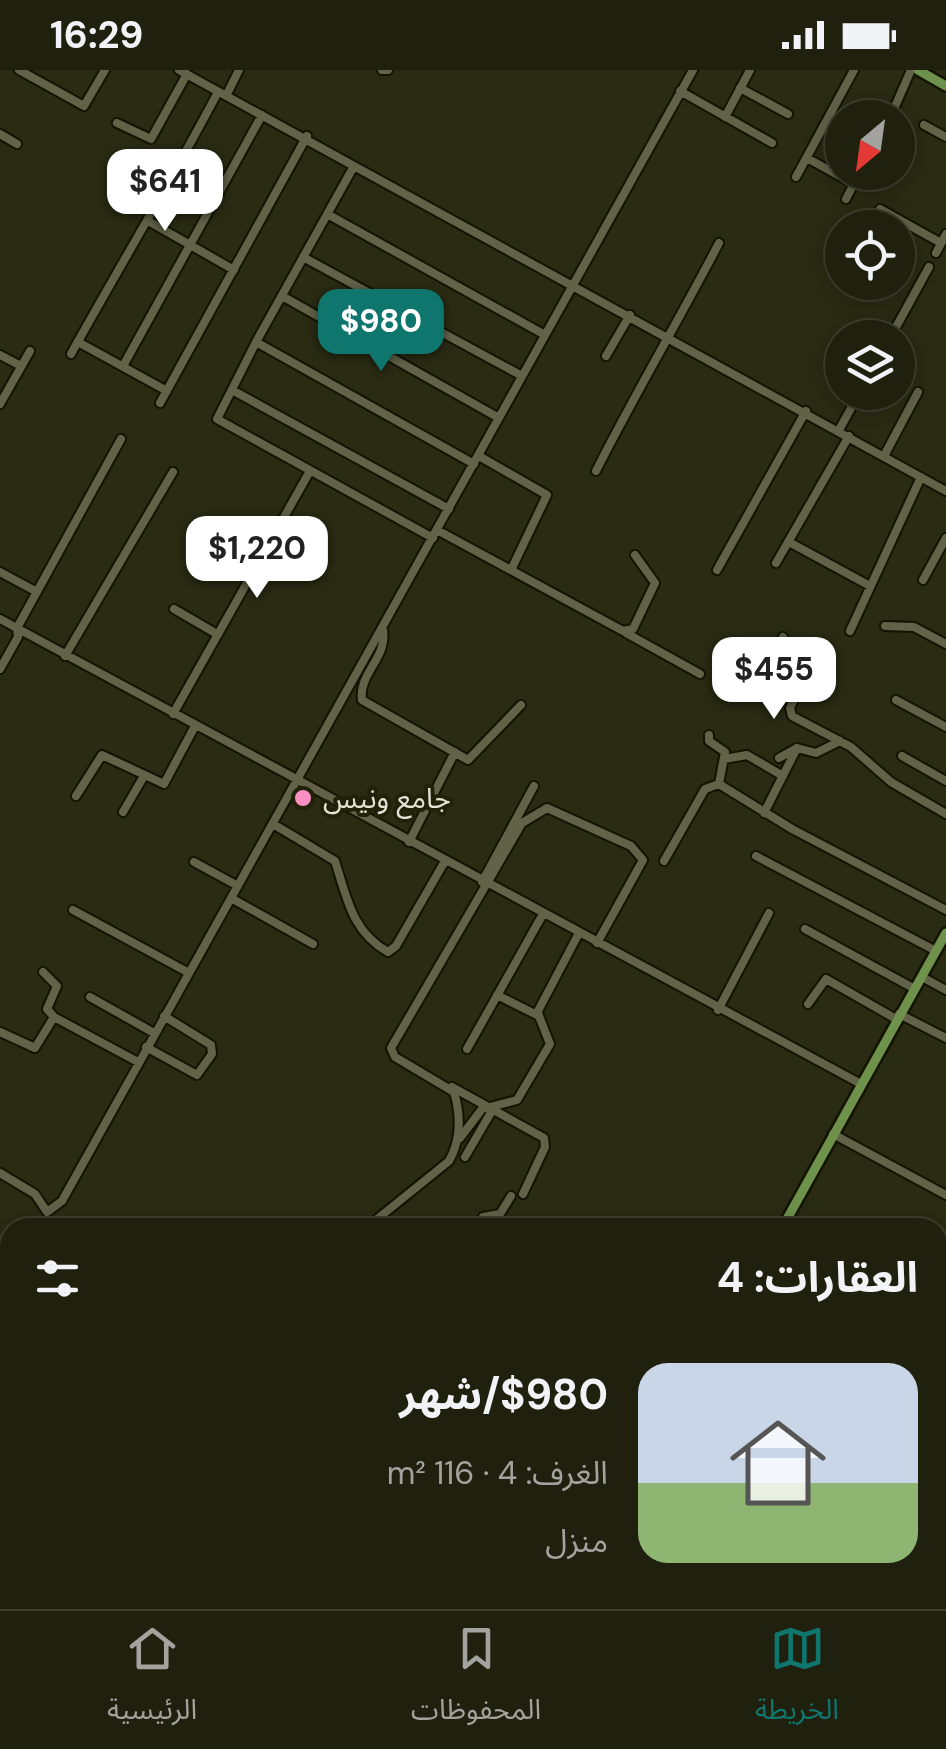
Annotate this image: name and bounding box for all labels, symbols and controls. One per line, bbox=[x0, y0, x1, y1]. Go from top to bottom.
text: 16:29 bbox=[50, 10, 143, 60]
north arrow bbox=[825, 100, 915, 190]
map controls bbox=[825, 100, 915, 410]
pin: $641 bbox=[106, 149, 224, 234]
text: $641 bbox=[129, 160, 201, 202]
button: locate bbox=[825, 210, 915, 300]
pin: $980 bbox=[322, 289, 440, 374]
text: $980 bbox=[340, 300, 422, 342]
button: layers bbox=[825, 320, 915, 410]
pin: $1,220 bbox=[176, 516, 338, 601]
text: $1,220 bbox=[208, 527, 306, 569]
pin: $455 bbox=[715, 637, 833, 722]
text: $455 bbox=[734, 648, 814, 690]
place label: جامع ونيس bbox=[323, 780, 451, 819]
marker: جامع ونيس bbox=[292, 787, 314, 809]
text: العقارات: 4 bbox=[717, 1250, 918, 1305]
icon: filters bbox=[30, 1251, 85, 1306]
text: $980/شهر bbox=[399, 1367, 608, 1422]
icon: home bbox=[718, 1403, 838, 1523]
text: الغرف: 4 · 116 m² bbox=[387, 1452, 608, 1494]
text: منزل bbox=[545, 1520, 608, 1562]
tab: الرئيسية bbox=[107, 1621, 197, 1740]
tab: المحفوظات bbox=[411, 1621, 541, 1740]
tab: الخريطة bbox=[755, 1621, 839, 1740]

